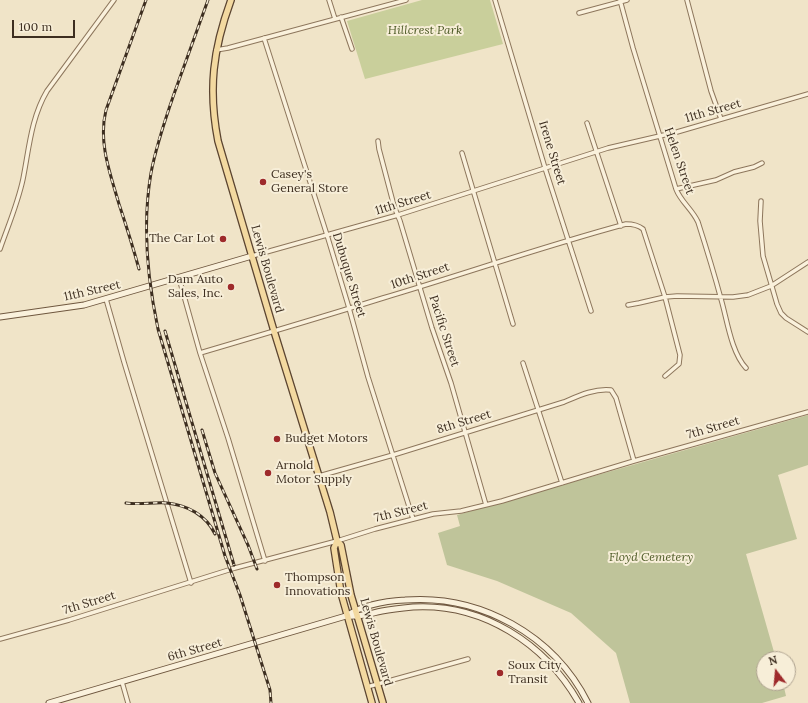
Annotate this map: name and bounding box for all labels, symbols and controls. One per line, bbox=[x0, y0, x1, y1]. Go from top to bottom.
scale bar bbox=[14, 12, 77, 38]
text: 100 m bbox=[19, 19, 52, 34]
park label: Hillcrest Park bbox=[388, 24, 462, 38]
street label: 11th Street bbox=[683, 96, 743, 126]
street label: Irene Street bbox=[535, 119, 569, 187]
street label: Helen Street bbox=[661, 126, 697, 196]
place label: Casey's General Store bbox=[271, 168, 348, 196]
marker: Casey's General Store bbox=[258, 177, 268, 187]
street label: 11th Street bbox=[373, 188, 433, 218]
street label: Lewis Boulevard bbox=[248, 223, 286, 315]
street label: Dubuque Street bbox=[329, 231, 369, 319]
place label: The Car Lot bbox=[149, 232, 215, 246]
marker: The Car Lot bbox=[218, 234, 228, 244]
street label: 10th Street bbox=[389, 260, 451, 292]
place label: Dam Auto Sales, Inc. bbox=[168, 273, 223, 301]
street label: 11th Street bbox=[62, 277, 122, 305]
marker: Dam Auto Sales, Inc. bbox=[226, 282, 236, 292]
street label: Pacific Street bbox=[426, 294, 462, 368]
street label: 8th Street bbox=[435, 407, 493, 437]
street label: 7th Street bbox=[685, 414, 741, 442]
place label: Budget Motors bbox=[285, 432, 368, 446]
marker: Budget Motors bbox=[272, 434, 282, 444]
place label: Arnold Motor Supply bbox=[276, 459, 352, 487]
marker: Arnold Motor Supply bbox=[263, 468, 273, 478]
street label: 7th Street bbox=[373, 498, 429, 526]
park label: Floyd Cemetery bbox=[609, 551, 693, 565]
place label: Thompson Innovations bbox=[285, 571, 350, 599]
marker: Thompson Innovations bbox=[272, 580, 282, 590]
street label: 7th Street bbox=[61, 588, 117, 618]
street label: Lewis Boulevard bbox=[357, 596, 395, 688]
street label: 6th Street bbox=[166, 635, 224, 665]
north arrow bbox=[756, 651, 796, 691]
text: N bbox=[767, 653, 779, 668]
place label: Soux City Transit bbox=[508, 659, 561, 687]
marker: Soux City Transit bbox=[495, 668, 505, 678]

